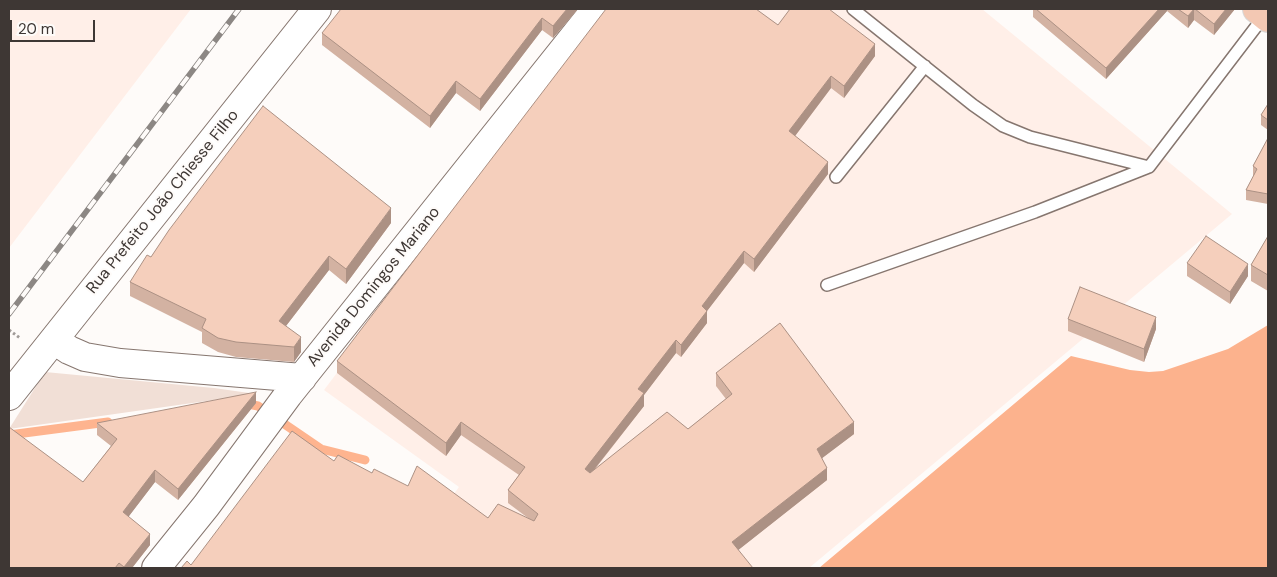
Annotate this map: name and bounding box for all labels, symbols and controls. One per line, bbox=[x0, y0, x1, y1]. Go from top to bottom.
scale bar bbox=[12, 10, 98, 42]
text: 20 m bbox=[18, 19, 54, 39]
street label: Rua Prefeito João Chiesse Filho bbox=[83, 106, 243, 298]
street label: Avenida Domingos Mariano bbox=[303, 203, 445, 371]

